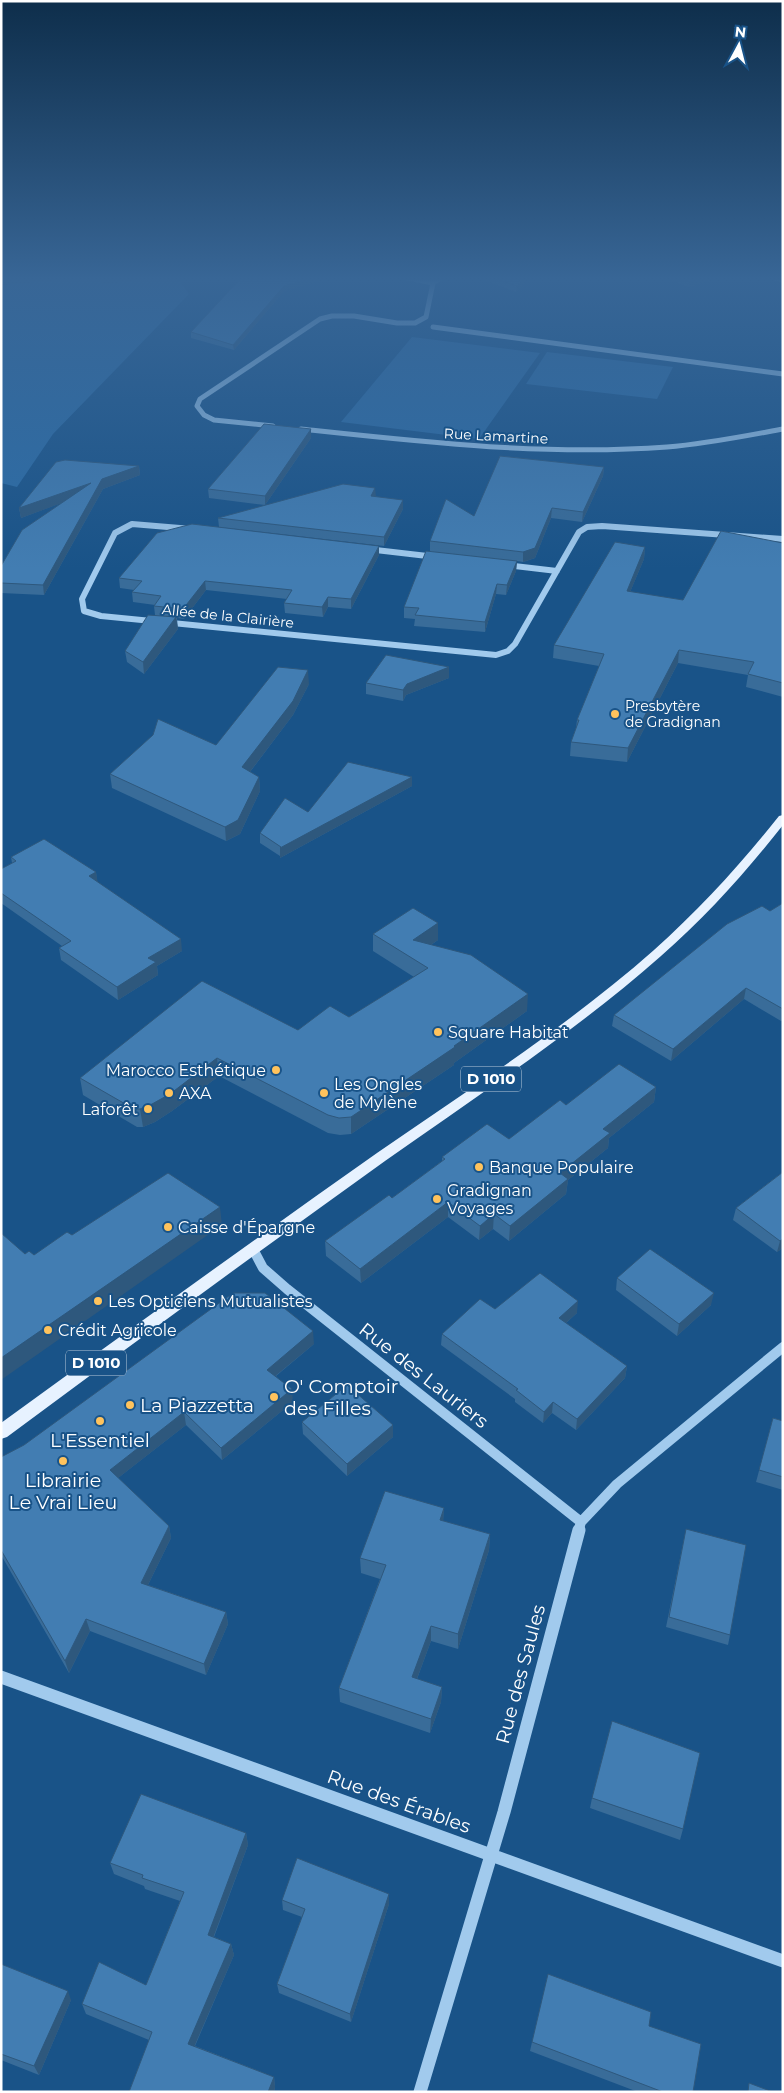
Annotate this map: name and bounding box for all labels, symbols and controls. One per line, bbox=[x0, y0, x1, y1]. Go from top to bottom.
north arrow bbox=[714, 20, 764, 70]
text: N bbox=[734, 22, 747, 42]
street label: Rue Lamartine bbox=[443, 424, 549, 448]
street label: Allée de la Clairière bbox=[161, 600, 295, 632]
place label: Presbytère de Gradignan bbox=[625, 697, 721, 731]
marker: Presbytère de Gradignan bbox=[609, 708, 621, 720]
place label: Square Habitat bbox=[448, 1023, 569, 1042]
marker: Square Habitat bbox=[432, 1026, 444, 1038]
place label: Marocco Esthétique bbox=[106, 1061, 266, 1080]
marker: Marocco Esthétique bbox=[270, 1064, 282, 1076]
road number: D 1010 bbox=[461, 1066, 521, 1092]
place label: Les Ongles de Mylène bbox=[334, 1075, 422, 1112]
place label: AXA bbox=[179, 1084, 212, 1103]
marker: AXA bbox=[163, 1087, 175, 1099]
marker: Les Ongles de Mylène bbox=[318, 1087, 330, 1099]
place label: Laforêt bbox=[81, 1100, 138, 1119]
marker: Laforêt bbox=[142, 1103, 154, 1115]
place label: Banque Populaire bbox=[489, 1158, 634, 1177]
marker: Banque Populaire bbox=[473, 1161, 485, 1173]
place label: Gradignan Voyages bbox=[447, 1181, 532, 1218]
marker: Gradignan Voyages bbox=[431, 1193, 443, 1205]
place label: Caisse d'Épargne bbox=[178, 1218, 315, 1237]
marker: Caisse d'Épargne bbox=[162, 1221, 174, 1233]
place label: Les Opticiens Mutualistes bbox=[108, 1292, 313, 1311]
marker: Les Opticiens Mutualistes bbox=[92, 1295, 104, 1307]
street label: Rue des Lauriers bbox=[354, 1318, 493, 1433]
place label: Crédit Agricole bbox=[58, 1321, 177, 1340]
marker: Crédit Agricole bbox=[42, 1324, 54, 1336]
road number: D 1010 bbox=[66, 1350, 126, 1376]
place label: O' Comptoir des Filles bbox=[284, 1375, 398, 1420]
marker: O' Comptoir des Filles bbox=[268, 1391, 280, 1403]
place label: La Piazzetta bbox=[140, 1394, 254, 1417]
marker: La Piazzetta bbox=[124, 1399, 136, 1411]
marker: L'Essentiel bbox=[94, 1415, 106, 1427]
place label: L'Essentiel bbox=[50, 1429, 150, 1452]
marker: Librairie Le Vrai Lieu bbox=[57, 1455, 69, 1467]
place label: Librairie Le Vrai Lieu bbox=[9, 1469, 117, 1514]
street label: Rue des Saules bbox=[491, 1602, 550, 1746]
street label: Rue des Érables bbox=[324, 1765, 474, 1838]

